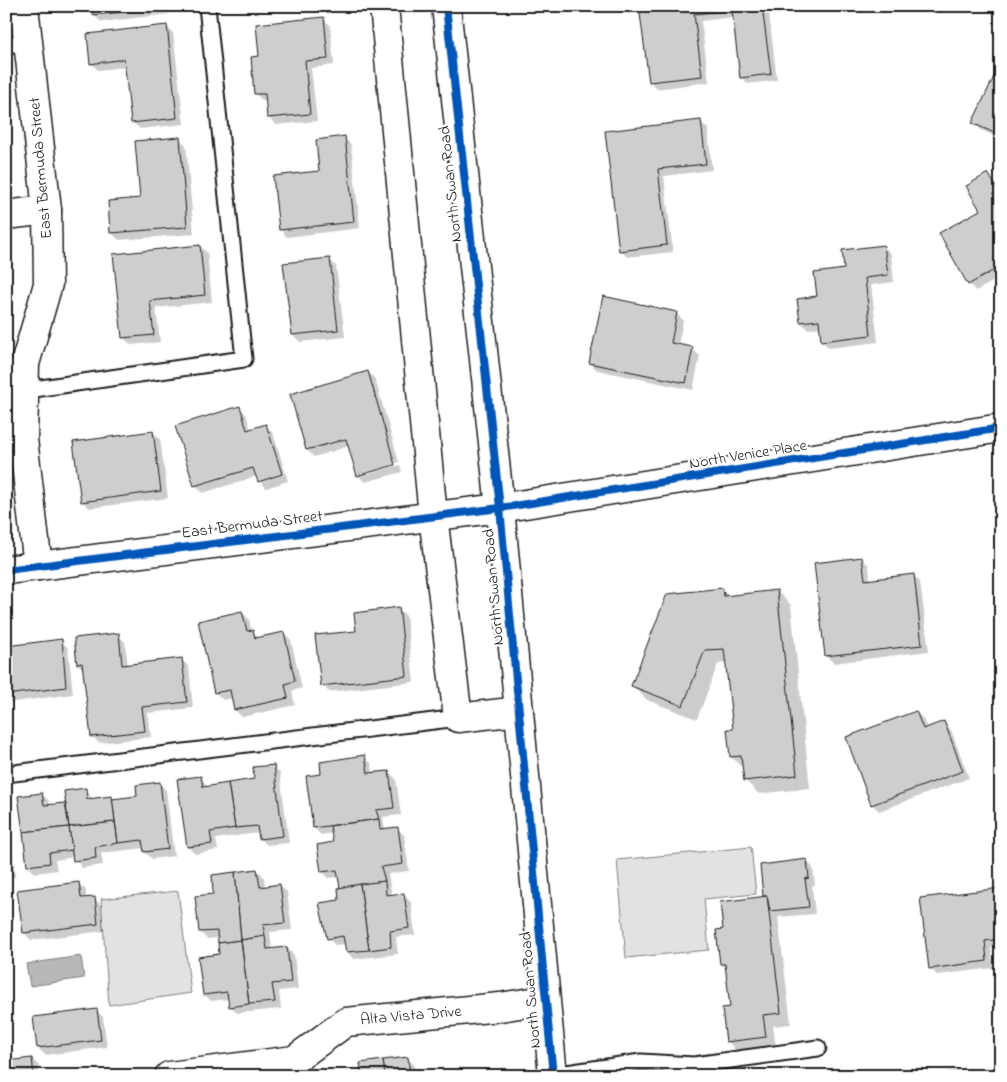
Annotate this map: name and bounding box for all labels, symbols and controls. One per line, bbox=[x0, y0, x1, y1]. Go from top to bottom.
street label: East Bermuda Street bbox=[23, 95, 59, 240]
street label: North Swan Road bbox=[433, 124, 469, 244]
street label: North Venice Place bbox=[688, 434, 809, 476]
street label: East Bermuda Street bbox=[180, 504, 325, 546]
street label: North Swan Road bbox=[477, 528, 511, 646]
street label: North Swan Road bbox=[514, 931, 548, 1049]
street label: Alta Vista Drive bbox=[359, 1000, 463, 1032]

